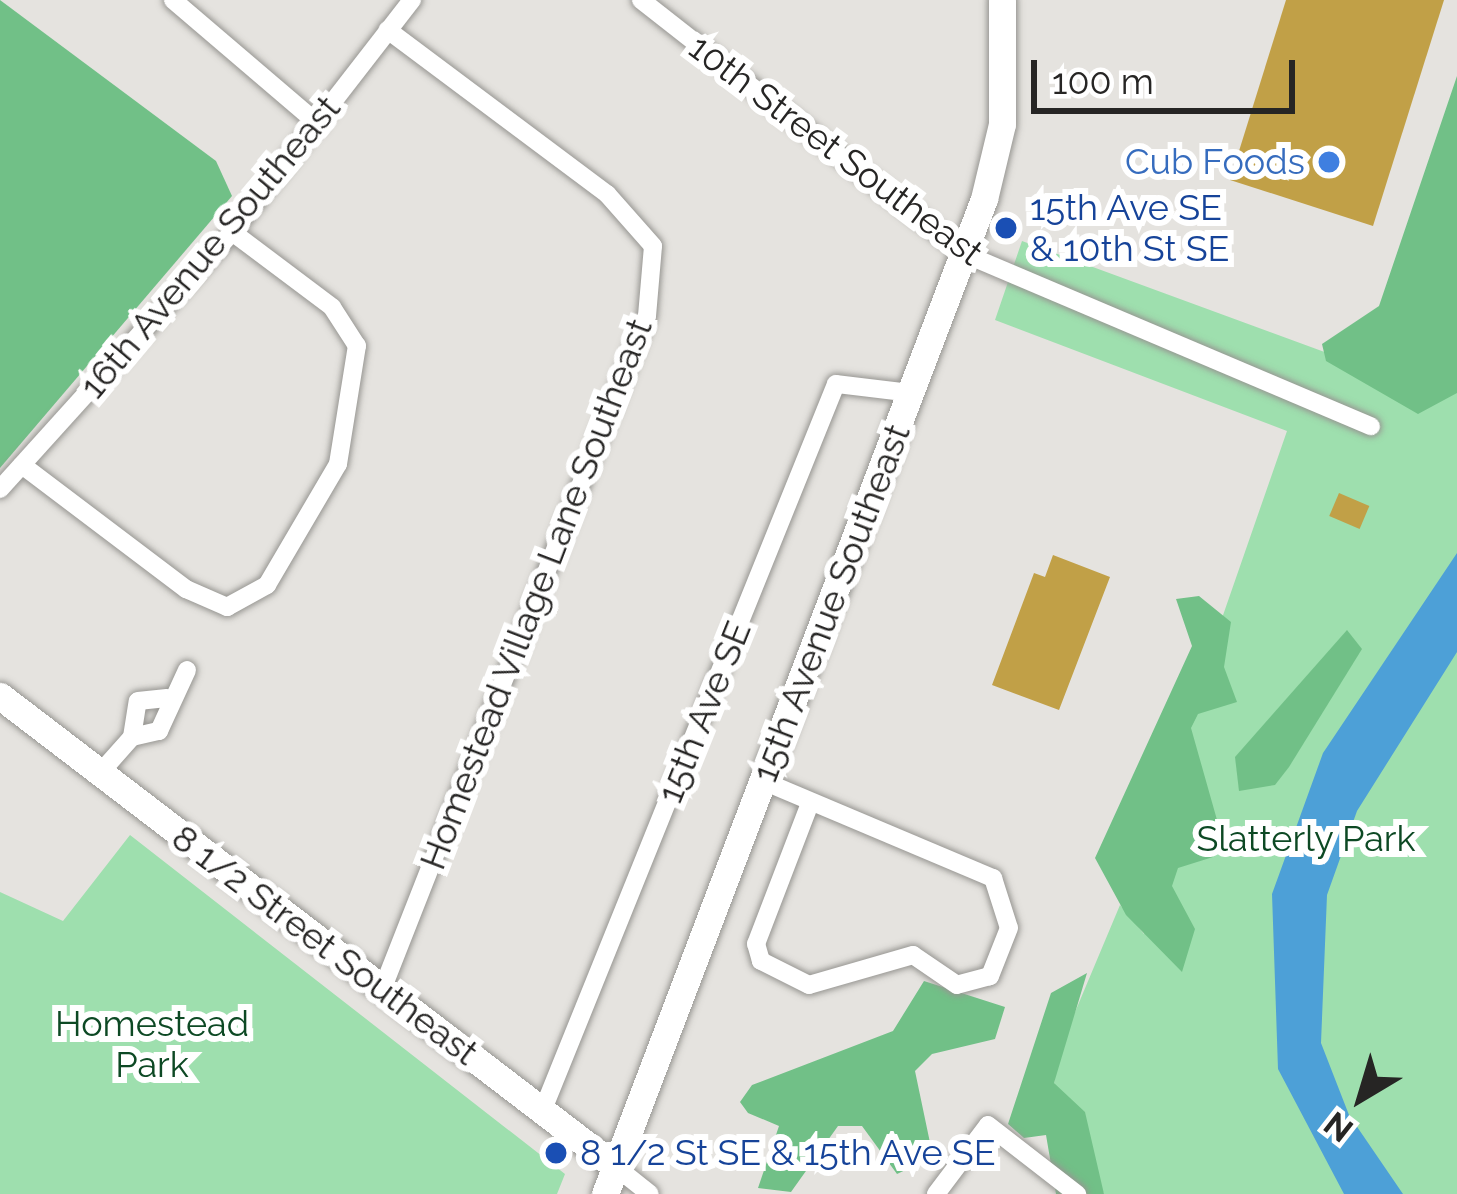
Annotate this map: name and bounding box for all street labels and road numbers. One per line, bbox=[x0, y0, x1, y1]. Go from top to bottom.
street label: 10th Street Southeast bbox=[681, 25, 991, 275]
street label: 16th Avenue Southeast bbox=[70, 87, 350, 407]
street label: Homestead Village Lane Southeast bbox=[411, 312, 661, 876]
street label: 15th Avenue Southeast bbox=[743, 418, 919, 788]
street label: 15th Ave SE bbox=[648, 614, 760, 810]
street label: 8 1/2 Street Southeast bbox=[164, 816, 486, 1074]

